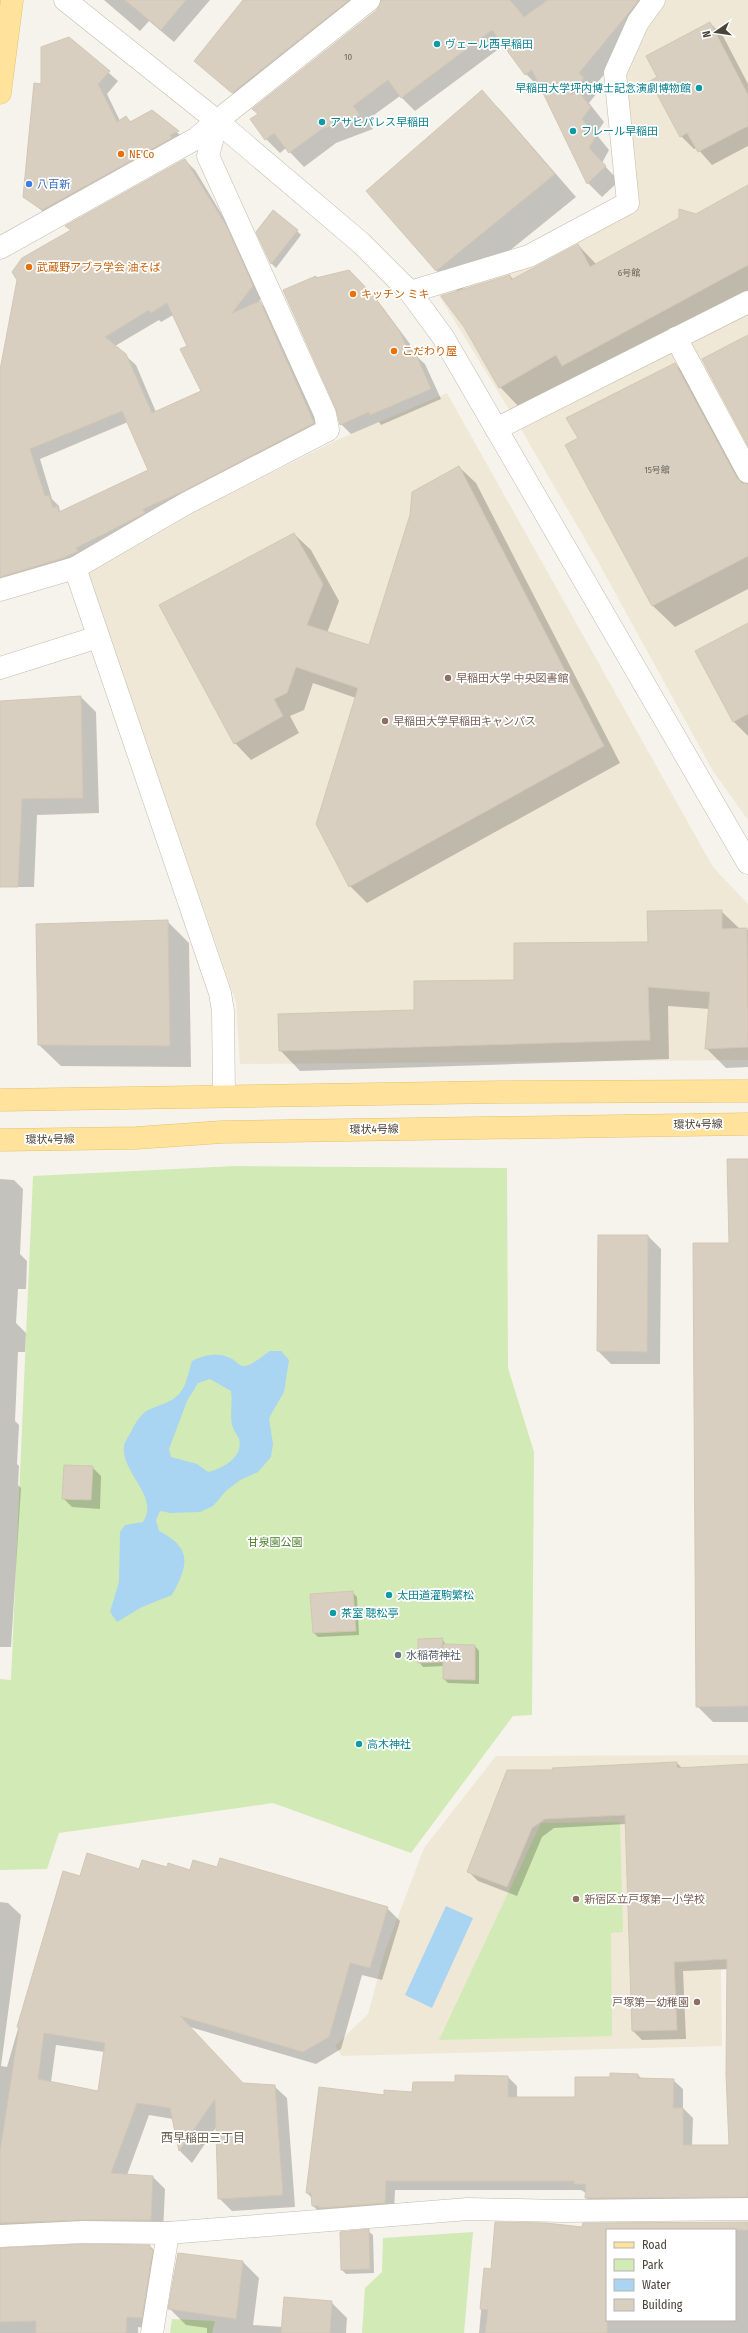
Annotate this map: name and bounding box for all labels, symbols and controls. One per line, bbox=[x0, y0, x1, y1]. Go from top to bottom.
north arrow bbox=[696, 12, 736, 52]
text: N bbox=[700, 29, 714, 39]
place label: ヴェール西早稲田 bbox=[445, 38, 533, 51]
marker: ヴェール西早稲田 bbox=[432, 39, 442, 49]
house number: 10 bbox=[344, 52, 352, 62]
place label: 早稲田大学坪内博士記念演劇博物館 bbox=[515, 82, 691, 95]
marker: 早稲田大学坪内博士記念演劇博物館 bbox=[694, 83, 704, 93]
place label: アサヒパレス早稲田 bbox=[330, 116, 429, 129]
marker: アサヒパレス早稲田 bbox=[317, 117, 327, 127]
place label: フレール早稲田 bbox=[581, 125, 658, 138]
marker: フレール早稲田 bbox=[568, 126, 578, 136]
place label: NE'Co bbox=[129, 148, 154, 161]
marker: NE'Co bbox=[116, 149, 126, 159]
place label: 八百新 bbox=[37, 178, 70, 191]
marker: 八百新 bbox=[24, 179, 34, 189]
place label: 武蔵野アブラ学会 油そば bbox=[37, 261, 161, 274]
marker: 武蔵野アブラ学会 油そば bbox=[24, 262, 34, 272]
house number: 6号館 bbox=[618, 268, 640, 278]
place label: キッチン ミキ bbox=[361, 288, 430, 301]
marker: キッチン ミキ bbox=[348, 289, 358, 299]
place label: こだわり屋 bbox=[402, 345, 457, 358]
marker: こだわり屋 bbox=[389, 346, 399, 356]
house number: 15号館 bbox=[644, 465, 670, 475]
place label: 早稲田大学 中央図書館 bbox=[456, 672, 569, 685]
marker: 早稲田大学 中央図書館 bbox=[443, 673, 453, 683]
place label: 早稲田大学早稲田キャンパス bbox=[393, 715, 536, 728]
marker: 早稲田大学早稲田キャンパス bbox=[380, 716, 390, 726]
street label: 環状4号線 bbox=[673, 1118, 723, 1131]
street label: 環状4号線 bbox=[349, 1123, 399, 1136]
street label: 環状4号線 bbox=[25, 1133, 75, 1146]
park label: 甘泉園公園 bbox=[248, 1536, 303, 1549]
place label: 太田道灌駒繁松 bbox=[397, 1589, 474, 1602]
marker: 太田道灌駒繁松 bbox=[384, 1590, 394, 1600]
place label: 茶室 聴松亭 bbox=[341, 1607, 399, 1620]
marker: 茶室 聴松亭 bbox=[328, 1608, 338, 1618]
place label: 水稲荷神社 bbox=[406, 1649, 461, 1662]
marker: 水稲荷神社 bbox=[393, 1650, 403, 1660]
place label: 高木神社 bbox=[367, 1738, 411, 1751]
marker: 高木神社 bbox=[354, 1739, 364, 1749]
place label: 新宿区立戸塚第一小学校 bbox=[584, 1893, 705, 1906]
marker: 新宿区立戸塚第一小学校 bbox=[571, 1894, 581, 1904]
place label: 戸塚第一幼稚園 bbox=[612, 1996, 689, 2009]
marker: 戸塚第一幼稚園 bbox=[692, 1997, 702, 2007]
district label: 西早稲田三丁目 bbox=[161, 2131, 245, 2145]
legend bbox=[606, 2229, 736, 2321]
text: Road bbox=[642, 2238, 667, 2252]
text: Park bbox=[642, 2258, 664, 2272]
text: Water bbox=[642, 2278, 671, 2292]
text: Building bbox=[642, 2298, 683, 2312]

